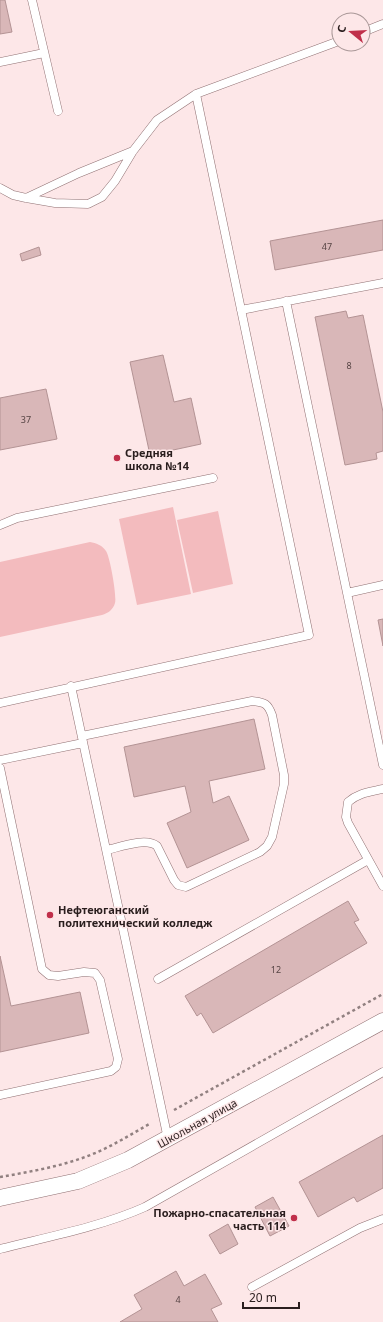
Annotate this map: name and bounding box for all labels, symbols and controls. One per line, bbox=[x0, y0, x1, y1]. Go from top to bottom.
north arrow bbox=[331, 12, 371, 52]
text: С bbox=[333, 23, 349, 34]
house number: 47 bbox=[322, 240, 332, 253]
house number: 8 bbox=[346, 359, 352, 372]
house number: 37 bbox=[21, 413, 31, 426]
place label: Средняя школа №14 bbox=[125, 445, 190, 473]
marker: Средняя школа №14 bbox=[112, 453, 122, 463]
place label: Нефтеюганский политехнический колледж bbox=[58, 902, 213, 930]
marker: Нефтеюганский политехнический колледж bbox=[45, 910, 55, 920]
house number: 12 bbox=[271, 963, 281, 976]
street label: Школьная улица bbox=[154, 1095, 240, 1151]
place label: Пожарно-спасательная часть 114 bbox=[153, 1205, 287, 1233]
marker: Пожарно-спасательная часть 114 bbox=[289, 1213, 299, 1223]
scale bar bbox=[243, 1284, 299, 1310]
text: 20 m bbox=[249, 1289, 277, 1306]
house number: 4 bbox=[175, 1293, 181, 1306]

